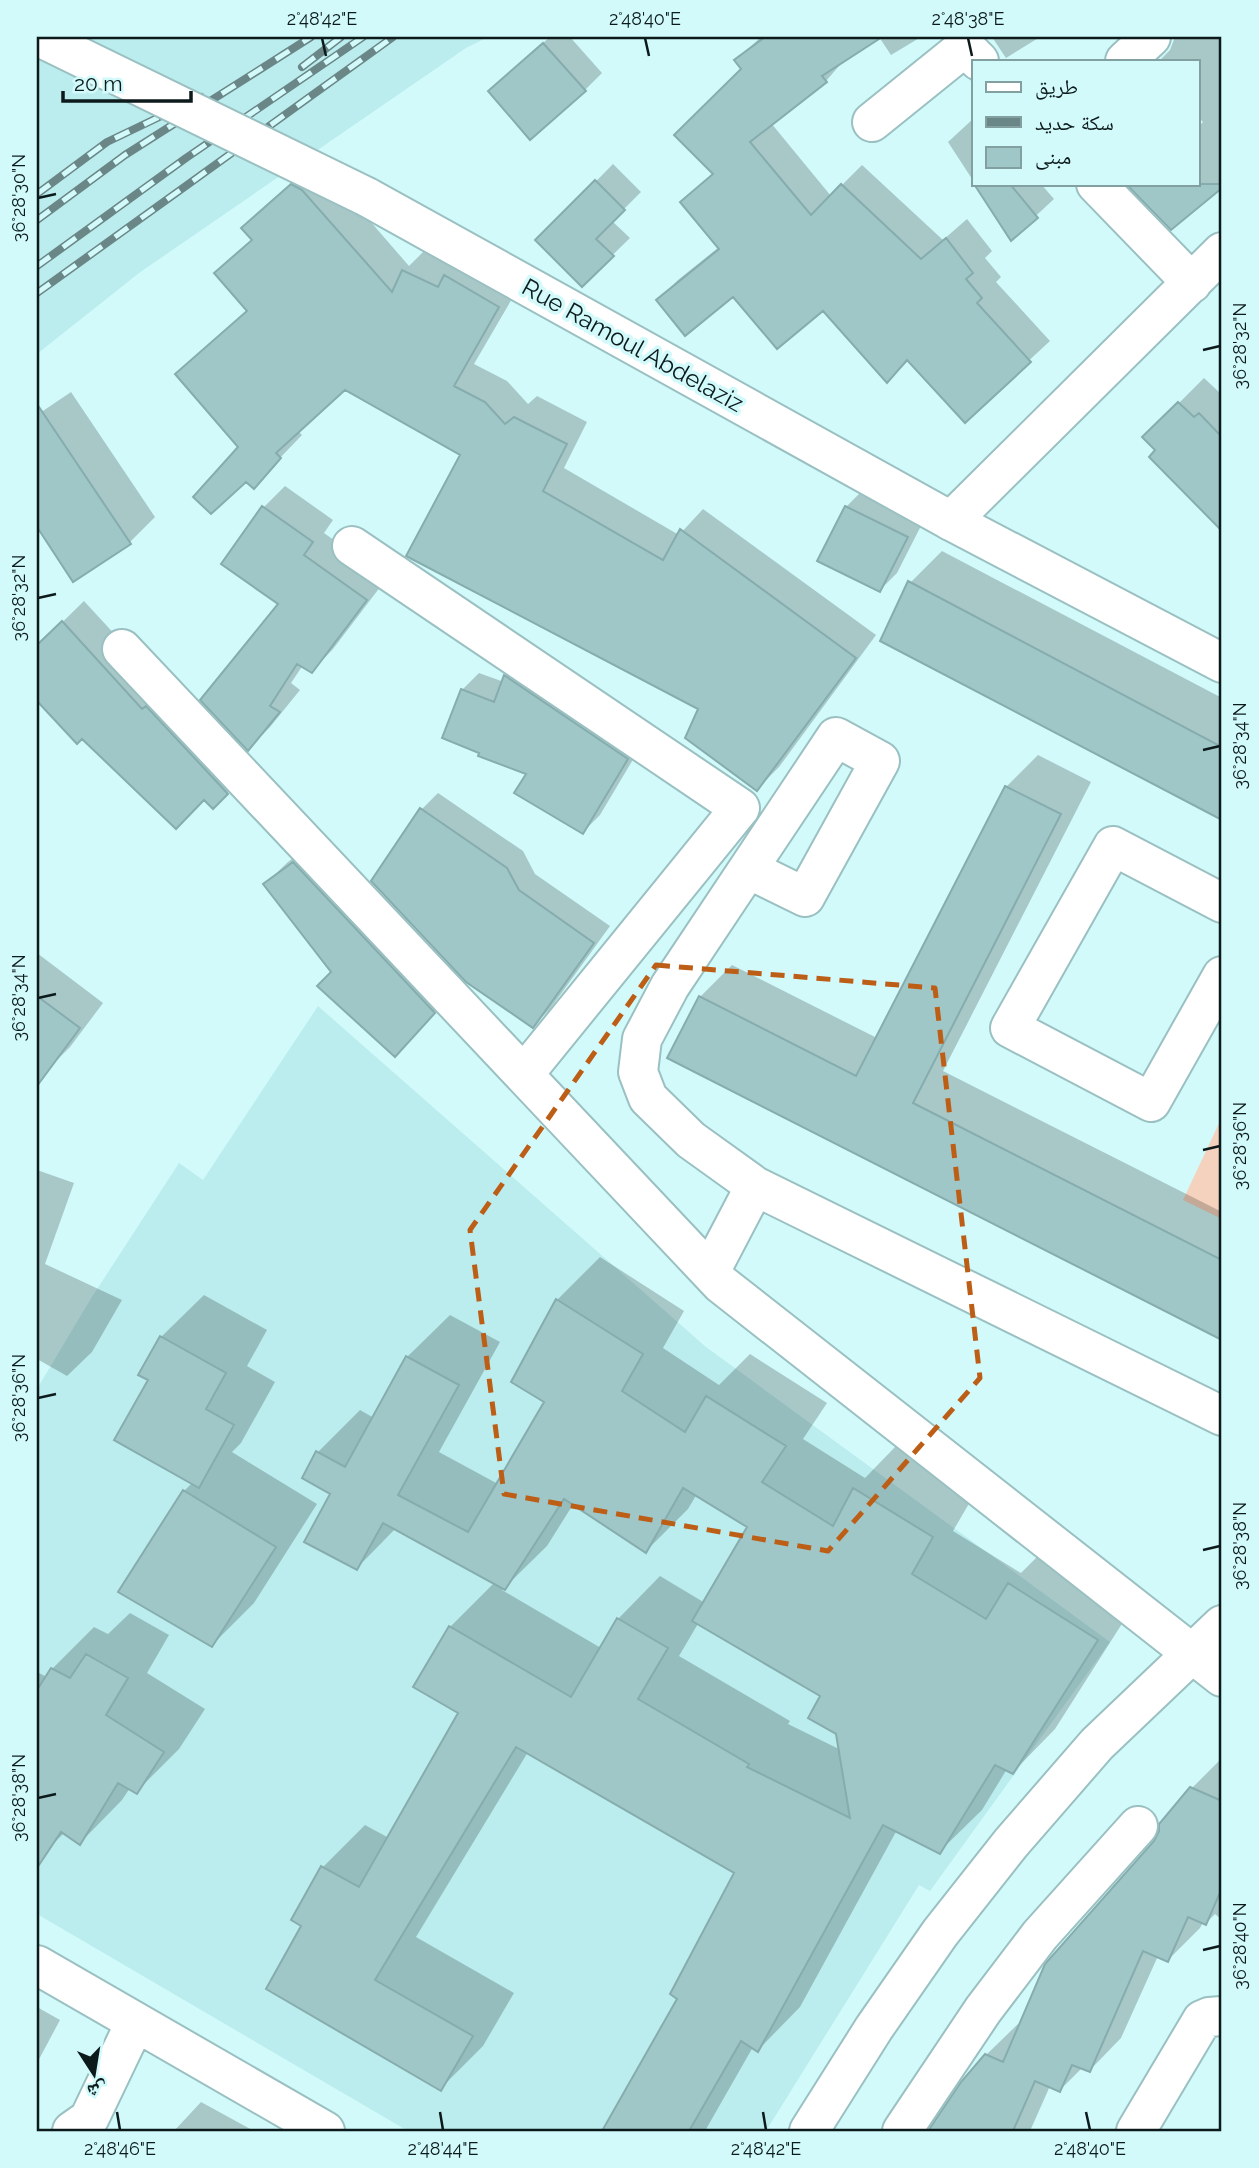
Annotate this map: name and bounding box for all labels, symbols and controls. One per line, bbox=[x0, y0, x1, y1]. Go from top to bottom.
text: 2°48'42"E bbox=[287, 8, 357, 29]
text: 2°48'40"E bbox=[609, 8, 681, 29]
text: 2°48'38"E bbox=[932, 8, 1004, 29]
scale bar bbox=[63, 60, 191, 104]
legend bbox=[972, 60, 1200, 186]
text: 20 m bbox=[74, 71, 122, 96]
text: طريق bbox=[1035, 74, 1078, 100]
text: سكة حديد bbox=[1035, 110, 1114, 135]
text: مبنى bbox=[1035, 144, 1071, 170]
text: 36°28'30"N bbox=[8, 154, 29, 242]
street label: Rue Ramoul Abdelaziz bbox=[517, 272, 749, 418]
text: 36°28'32"N bbox=[1229, 303, 1250, 389]
text: 36°28'32"N bbox=[8, 555, 29, 641]
text: 36°28'34"N bbox=[1229, 702, 1250, 790]
text: 36°28'34"N bbox=[8, 954, 29, 1042]
text: 36°28'36"N bbox=[1229, 1102, 1250, 1190]
text: 36°28'36"N bbox=[8, 1354, 29, 1442]
text: 36°28'38"N bbox=[1229, 1502, 1250, 1590]
text: 36°28'38"N bbox=[8, 1754, 29, 1842]
text: 36°28'40"N bbox=[1229, 1902, 1250, 1990]
north arrow bbox=[60, 2038, 130, 2108]
text: ش bbox=[85, 2077, 110, 2103]
text: 2°48'46"E bbox=[84, 2138, 156, 2159]
text: 2°48'44"E bbox=[408, 2138, 478, 2159]
text: 2°48'42"E bbox=[731, 2138, 801, 2159]
text: 2°48'40"E bbox=[1054, 2138, 1126, 2159]

